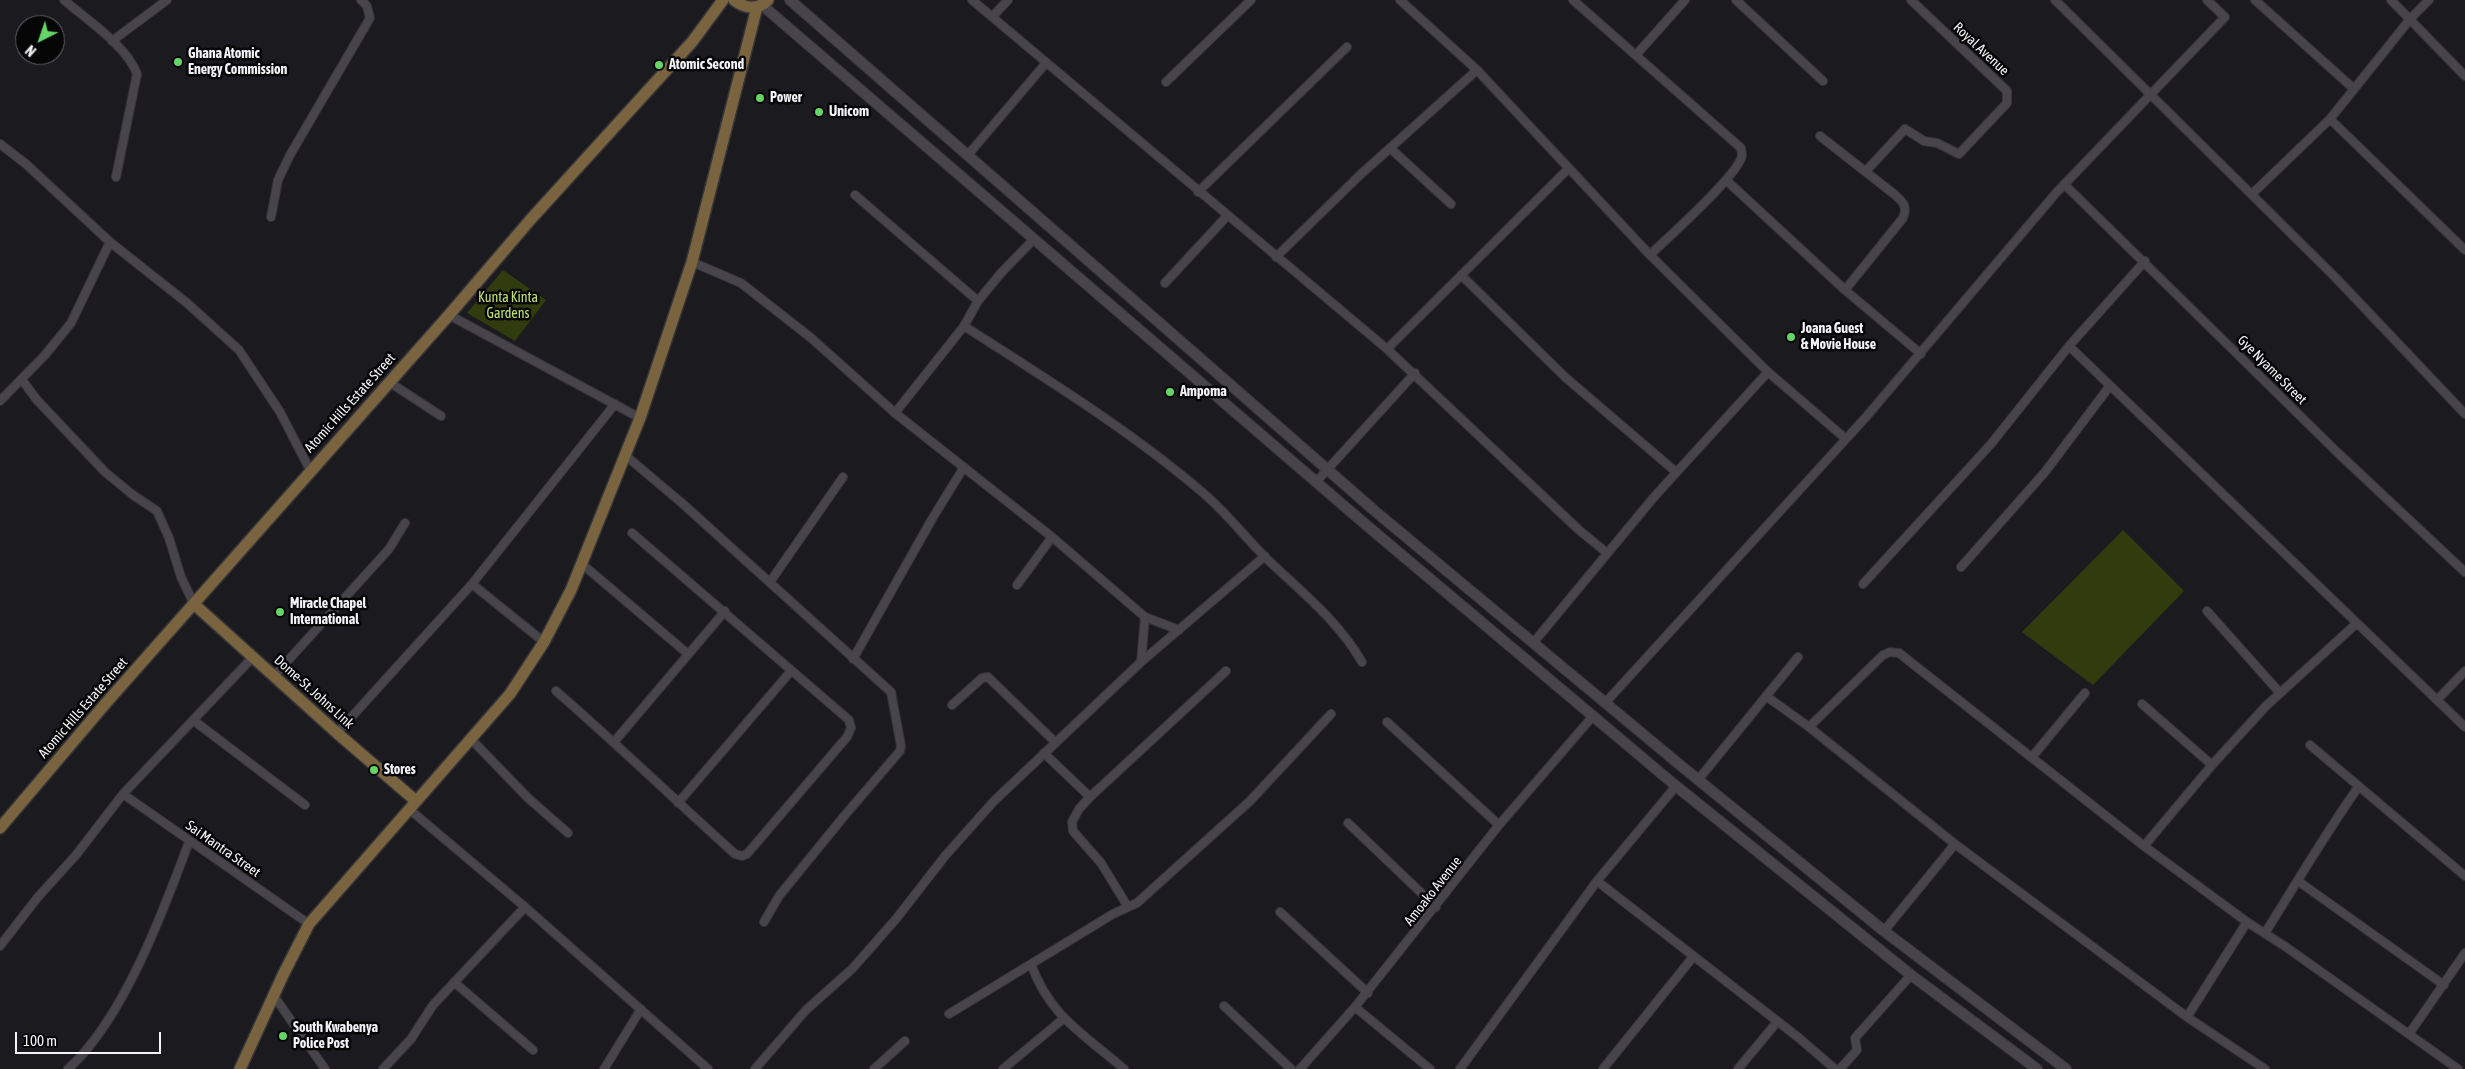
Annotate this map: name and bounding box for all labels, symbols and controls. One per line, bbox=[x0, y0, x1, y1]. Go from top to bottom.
north arrow bbox=[15, 15, 65, 65]
street label: Royal Avenue bbox=[1950, 19, 2012, 79]
text: N bbox=[22, 42, 39, 59]
place label: Ghana Atomic Energy Commission bbox=[188, 46, 287, 78]
marker: Ghana Atomic Energy Commission bbox=[172, 56, 184, 68]
place label: Atomic Second bbox=[669, 57, 744, 73]
marker: Atomic Second bbox=[653, 59, 665, 71]
place label: Power bbox=[770, 90, 802, 106]
marker: Power bbox=[754, 92, 766, 104]
place label: Unicom bbox=[829, 104, 869, 120]
marker: Unicom bbox=[813, 106, 825, 118]
park label: Kunta Kinta Gardens bbox=[478, 290, 538, 322]
place label: Joana Guest & Movie House bbox=[1801, 321, 1876, 354]
marker: Joana Guest & Movie House bbox=[1785, 331, 1797, 343]
street label: Gye Nyame Street bbox=[2234, 332, 2310, 408]
street label: Atomic Hills Estate Street bbox=[301, 350, 399, 456]
place label: Ampoma bbox=[1180, 384, 1227, 400]
marker: Ampoma bbox=[1164, 386, 1176, 398]
place label: Miracle Chapel International bbox=[290, 596, 366, 628]
marker: Miracle Chapel International bbox=[274, 606, 286, 618]
street label: Dome-St. Johns Link bbox=[271, 652, 357, 732]
street label: Atomic Hills Estate Street bbox=[35, 654, 131, 762]
place label: Stores bbox=[384, 762, 416, 778]
marker: Stores bbox=[368, 764, 380, 776]
street label: Sai Mantra Street bbox=[182, 817, 264, 881]
street label: Amoako Avenue bbox=[1401, 853, 1465, 929]
place label: South Kwabenya Police Post bbox=[293, 1020, 378, 1052]
scale bar bbox=[18, 1022, 164, 1054]
marker: South Kwabenya Police Post bbox=[277, 1030, 289, 1042]
text: 100 m bbox=[23, 1032, 57, 1049]

